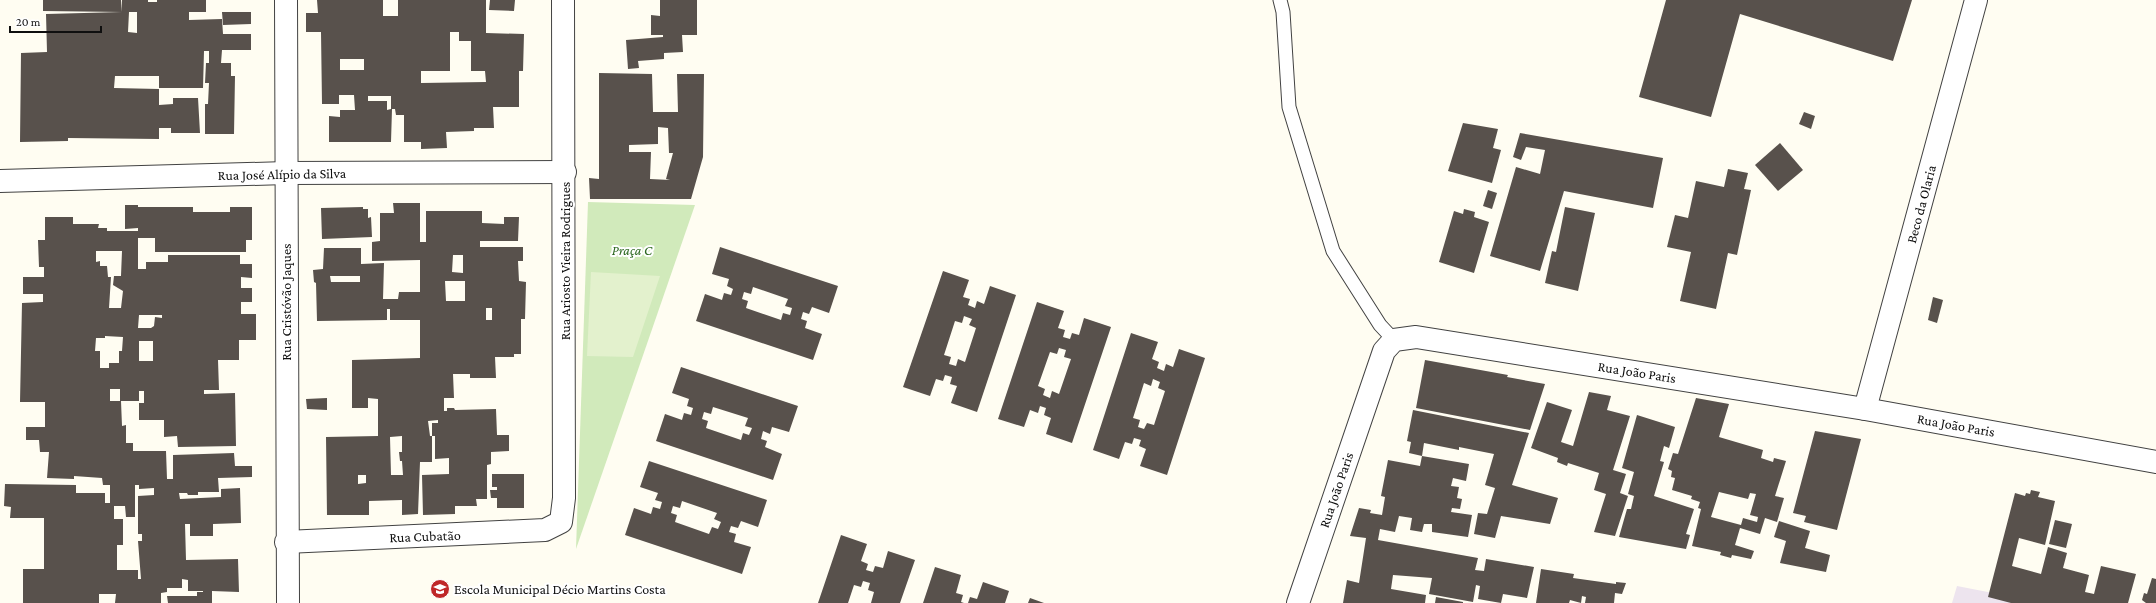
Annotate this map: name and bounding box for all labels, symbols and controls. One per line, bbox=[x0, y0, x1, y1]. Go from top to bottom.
scale bar bbox=[10, 8, 101, 34]
text: 20 m bbox=[16, 15, 41, 29]
street label: Beco da Olaria bbox=[1903, 163, 1939, 245]
street label: Rua José Alípio da Silva bbox=[218, 165, 347, 183]
street label: Rua Ariosto Vieira Rodrigues bbox=[557, 182, 573, 340]
park label: Praça C bbox=[612, 242, 653, 258]
street label: Rua Cristóvão Jaques bbox=[278, 243, 294, 361]
street label: Rua João Paris bbox=[1597, 358, 1677, 386]
street label: Rua João Paris bbox=[1916, 410, 1996, 440]
street label: Rua João Paris bbox=[1316, 450, 1356, 530]
street label: Rua Cubatão bbox=[389, 527, 461, 545]
school or university icon: Escola Municipal Décio Martins Costa bbox=[429, 578, 451, 600]
place label: Escola Municipal Décio Martins Costa bbox=[454, 581, 666, 597]

